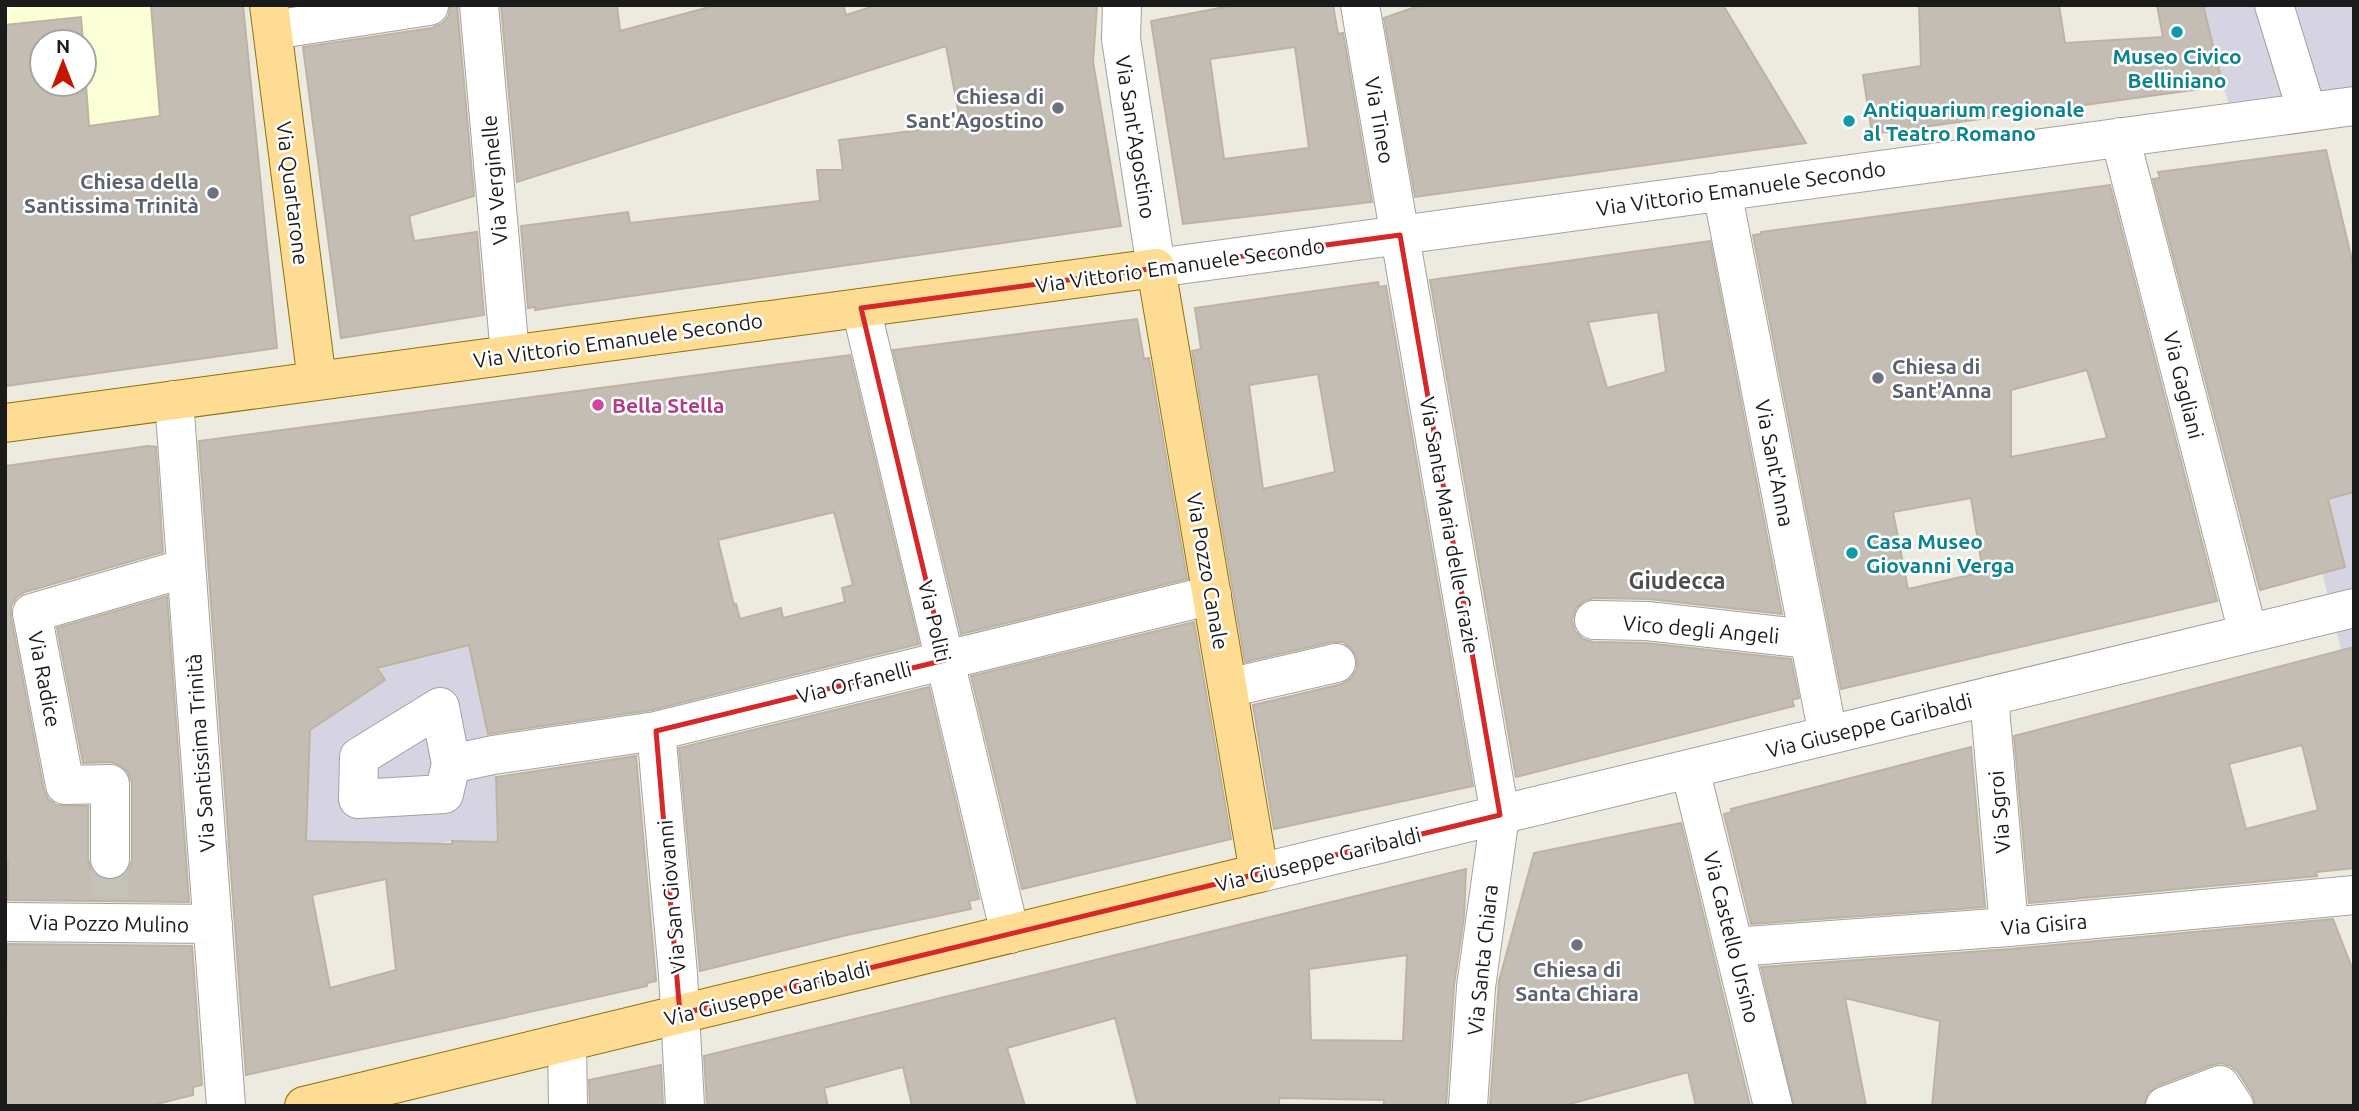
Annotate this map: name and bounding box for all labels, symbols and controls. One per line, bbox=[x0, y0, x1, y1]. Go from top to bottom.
marker: Museo Civico Belliniano bbox=[2169, 24, 2185, 40]
north arrow bbox=[28, 28, 98, 98]
text: N bbox=[56, 35, 70, 57]
place label: Museo Civico Belliniano bbox=[2112, 44, 2242, 92]
street label: Via Sant'Agostino bbox=[1111, 54, 1161, 220]
street label: Via Tineo bbox=[1361, 75, 1399, 165]
place label: Chiesa di Sant'Agostino bbox=[906, 84, 1044, 132]
place label: Antiquarium regionale al Teatro Romano bbox=[1863, 97, 2085, 145]
marker: Chiesa di Sant'Agostino bbox=[1050, 100, 1066, 116]
marker: Antiquarium regionale al Teatro Romano bbox=[1841, 113, 1857, 129]
street label: Via Verginelle bbox=[476, 114, 512, 246]
street label: Via Quartarone bbox=[272, 120, 314, 266]
street label: Via Vittorio Emanuele Secondo bbox=[1595, 156, 1887, 220]
place label: Chiesa della Santissima Trinità bbox=[24, 169, 199, 217]
marker: Chiesa della Santissima Trinità bbox=[205, 185, 221, 201]
street label: Via Vittorio Emanuele Secondo bbox=[1034, 233, 1326, 297]
street label: Via Vittorio Emanuele Secondo bbox=[472, 308, 764, 372]
street label: Via Gagliani bbox=[2159, 329, 2209, 441]
place label: Chiesa di Sant'Anna bbox=[1892, 354, 1992, 402]
marker: Chiesa di Sant'Anna bbox=[1870, 370, 1886, 386]
place label: Bella Stella bbox=[612, 393, 725, 417]
street label: Via Santa Maria delle Grazie bbox=[1416, 395, 1484, 655]
marker: Bella Stella bbox=[590, 397, 606, 413]
street label: Via Sant'Anna bbox=[1751, 397, 1799, 529]
street label: Via Pozzo Canale bbox=[1182, 491, 1234, 651]
place label: Casa Museo Giovanni Verga bbox=[1866, 529, 2015, 577]
marker: Casa Museo Giovanni Verga bbox=[1844, 545, 1860, 561]
district label: Giudecca bbox=[1629, 568, 1725, 593]
street label: Via Politi bbox=[914, 578, 956, 664]
street label: Vico degli Angeli bbox=[1622, 610, 1780, 648]
street label: Via Radice bbox=[24, 629, 66, 729]
street label: Via Santissima Trinità bbox=[181, 653, 219, 853]
street label: Via Orfanelli bbox=[794, 656, 914, 708]
street label: Via Giuseppe Garibaldi bbox=[1764, 688, 1974, 762]
street label: Via Sgroi bbox=[1983, 770, 2015, 854]
street label: Via San Giovanni bbox=[652, 819, 690, 975]
street label: Via Giuseppe Garibaldi bbox=[1213, 822, 1423, 896]
street label: Via Castello Ursino bbox=[1699, 849, 1765, 1025]
street label: Via Santa Chiara bbox=[1462, 883, 1502, 1037]
street label: Via Gisira bbox=[2000, 908, 2088, 940]
street label: Via Pozzo Mulino bbox=[29, 910, 189, 936]
marker: Chiesa di Santa Chiara bbox=[1569, 937, 1585, 953]
street label: Via Giuseppe Garibaldi bbox=[662, 956, 872, 1030]
place label: Chiesa di Santa Chiara bbox=[1515, 957, 1639, 1005]

